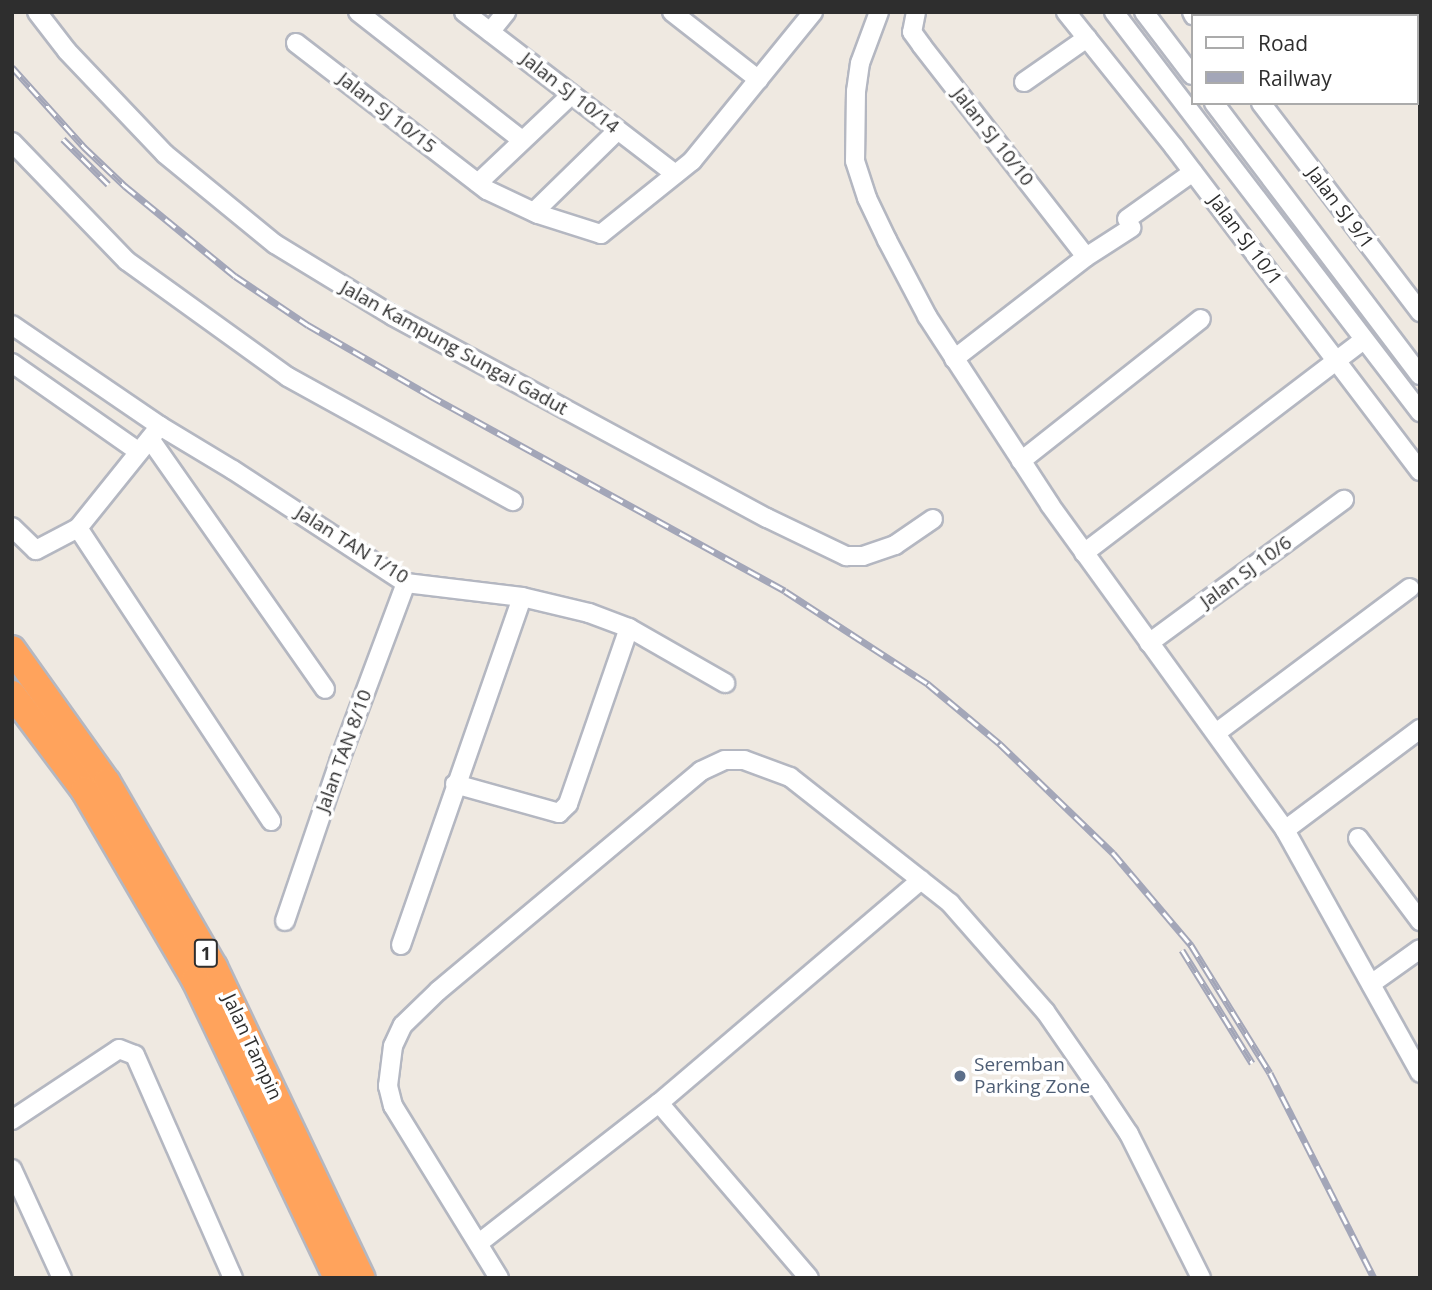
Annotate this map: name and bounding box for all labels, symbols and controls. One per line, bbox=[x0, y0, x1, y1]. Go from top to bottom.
legend bbox=[1190, 14, 1418, 105]
text: Road bbox=[1258, 29, 1308, 57]
street label: Jalan SJ 10/14 bbox=[516, 48, 624, 138]
text: Railway bbox=[1258, 64, 1332, 92]
street label: Jalan SJ 10/15 bbox=[333, 68, 441, 158]
street label: Jalan SJ 10/10 bbox=[948, 83, 1038, 191]
street label: Jalan SJ 9/1 bbox=[1302, 163, 1378, 253]
street label: Jalan SJ 10/1 bbox=[1204, 190, 1286, 290]
street label: Jalan Kampung Sungai Gadut bbox=[336, 276, 572, 420]
street label: Jalan TAN 1/10 bbox=[291, 501, 413, 589]
street label: Jalan SJ 10/6 bbox=[1196, 531, 1296, 613]
street label: Jalan TAN 8/10 bbox=[311, 687, 377, 815]
road number: 1 bbox=[194, 938, 218, 968]
street label: Jalan Tampin bbox=[218, 990, 286, 1104]
place label: Seremban Parking Zone bbox=[974, 1054, 1090, 1098]
marker: Seremban Parking Zone bbox=[952, 1068, 968, 1084]

